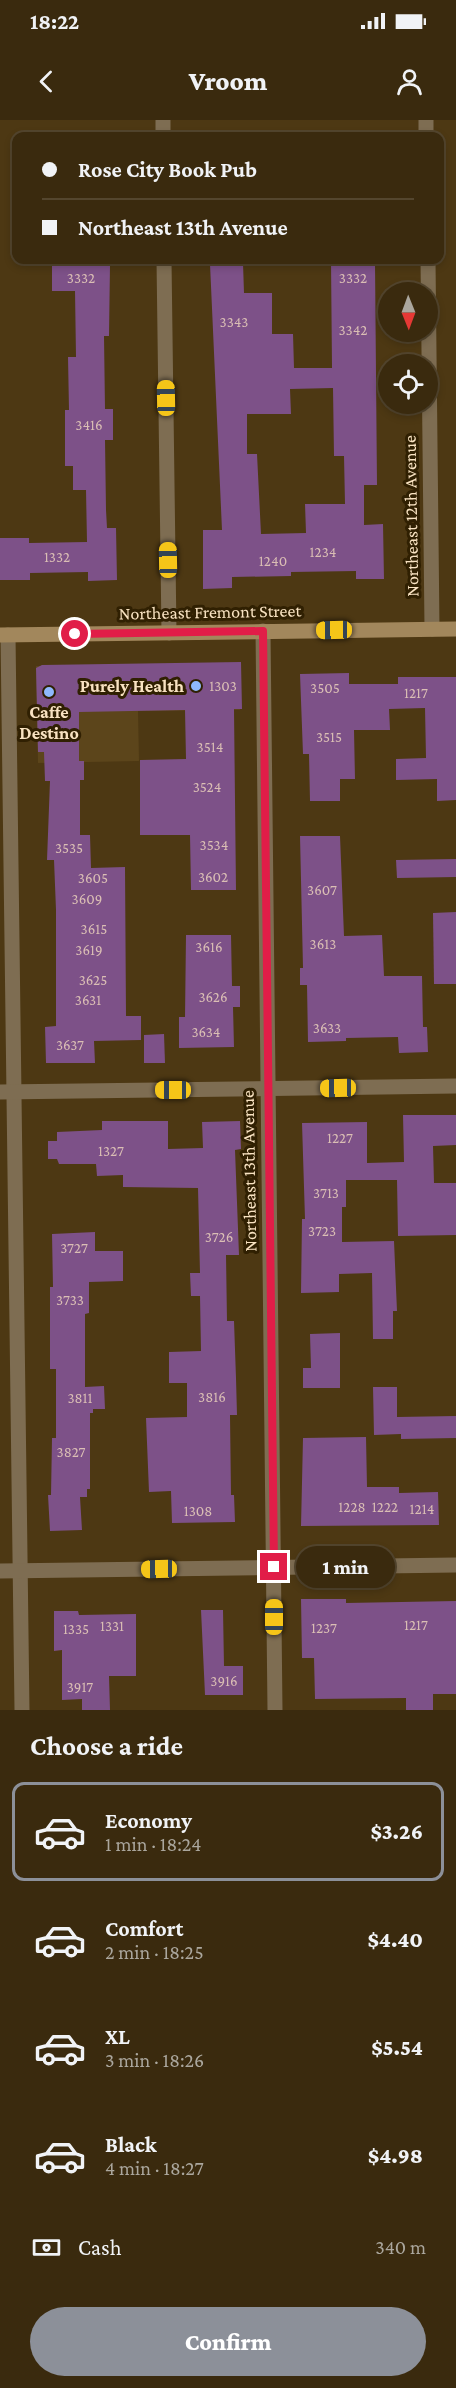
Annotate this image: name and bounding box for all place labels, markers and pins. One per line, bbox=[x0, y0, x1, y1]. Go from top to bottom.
place label: Purely Health bbox=[80, 676, 185, 696]
marker: Purely Health bbox=[189, 679, 203, 693]
marker: Caffe Destino bbox=[42, 685, 56, 699]
place label: Caffe Destino bbox=[19, 702, 79, 743]

